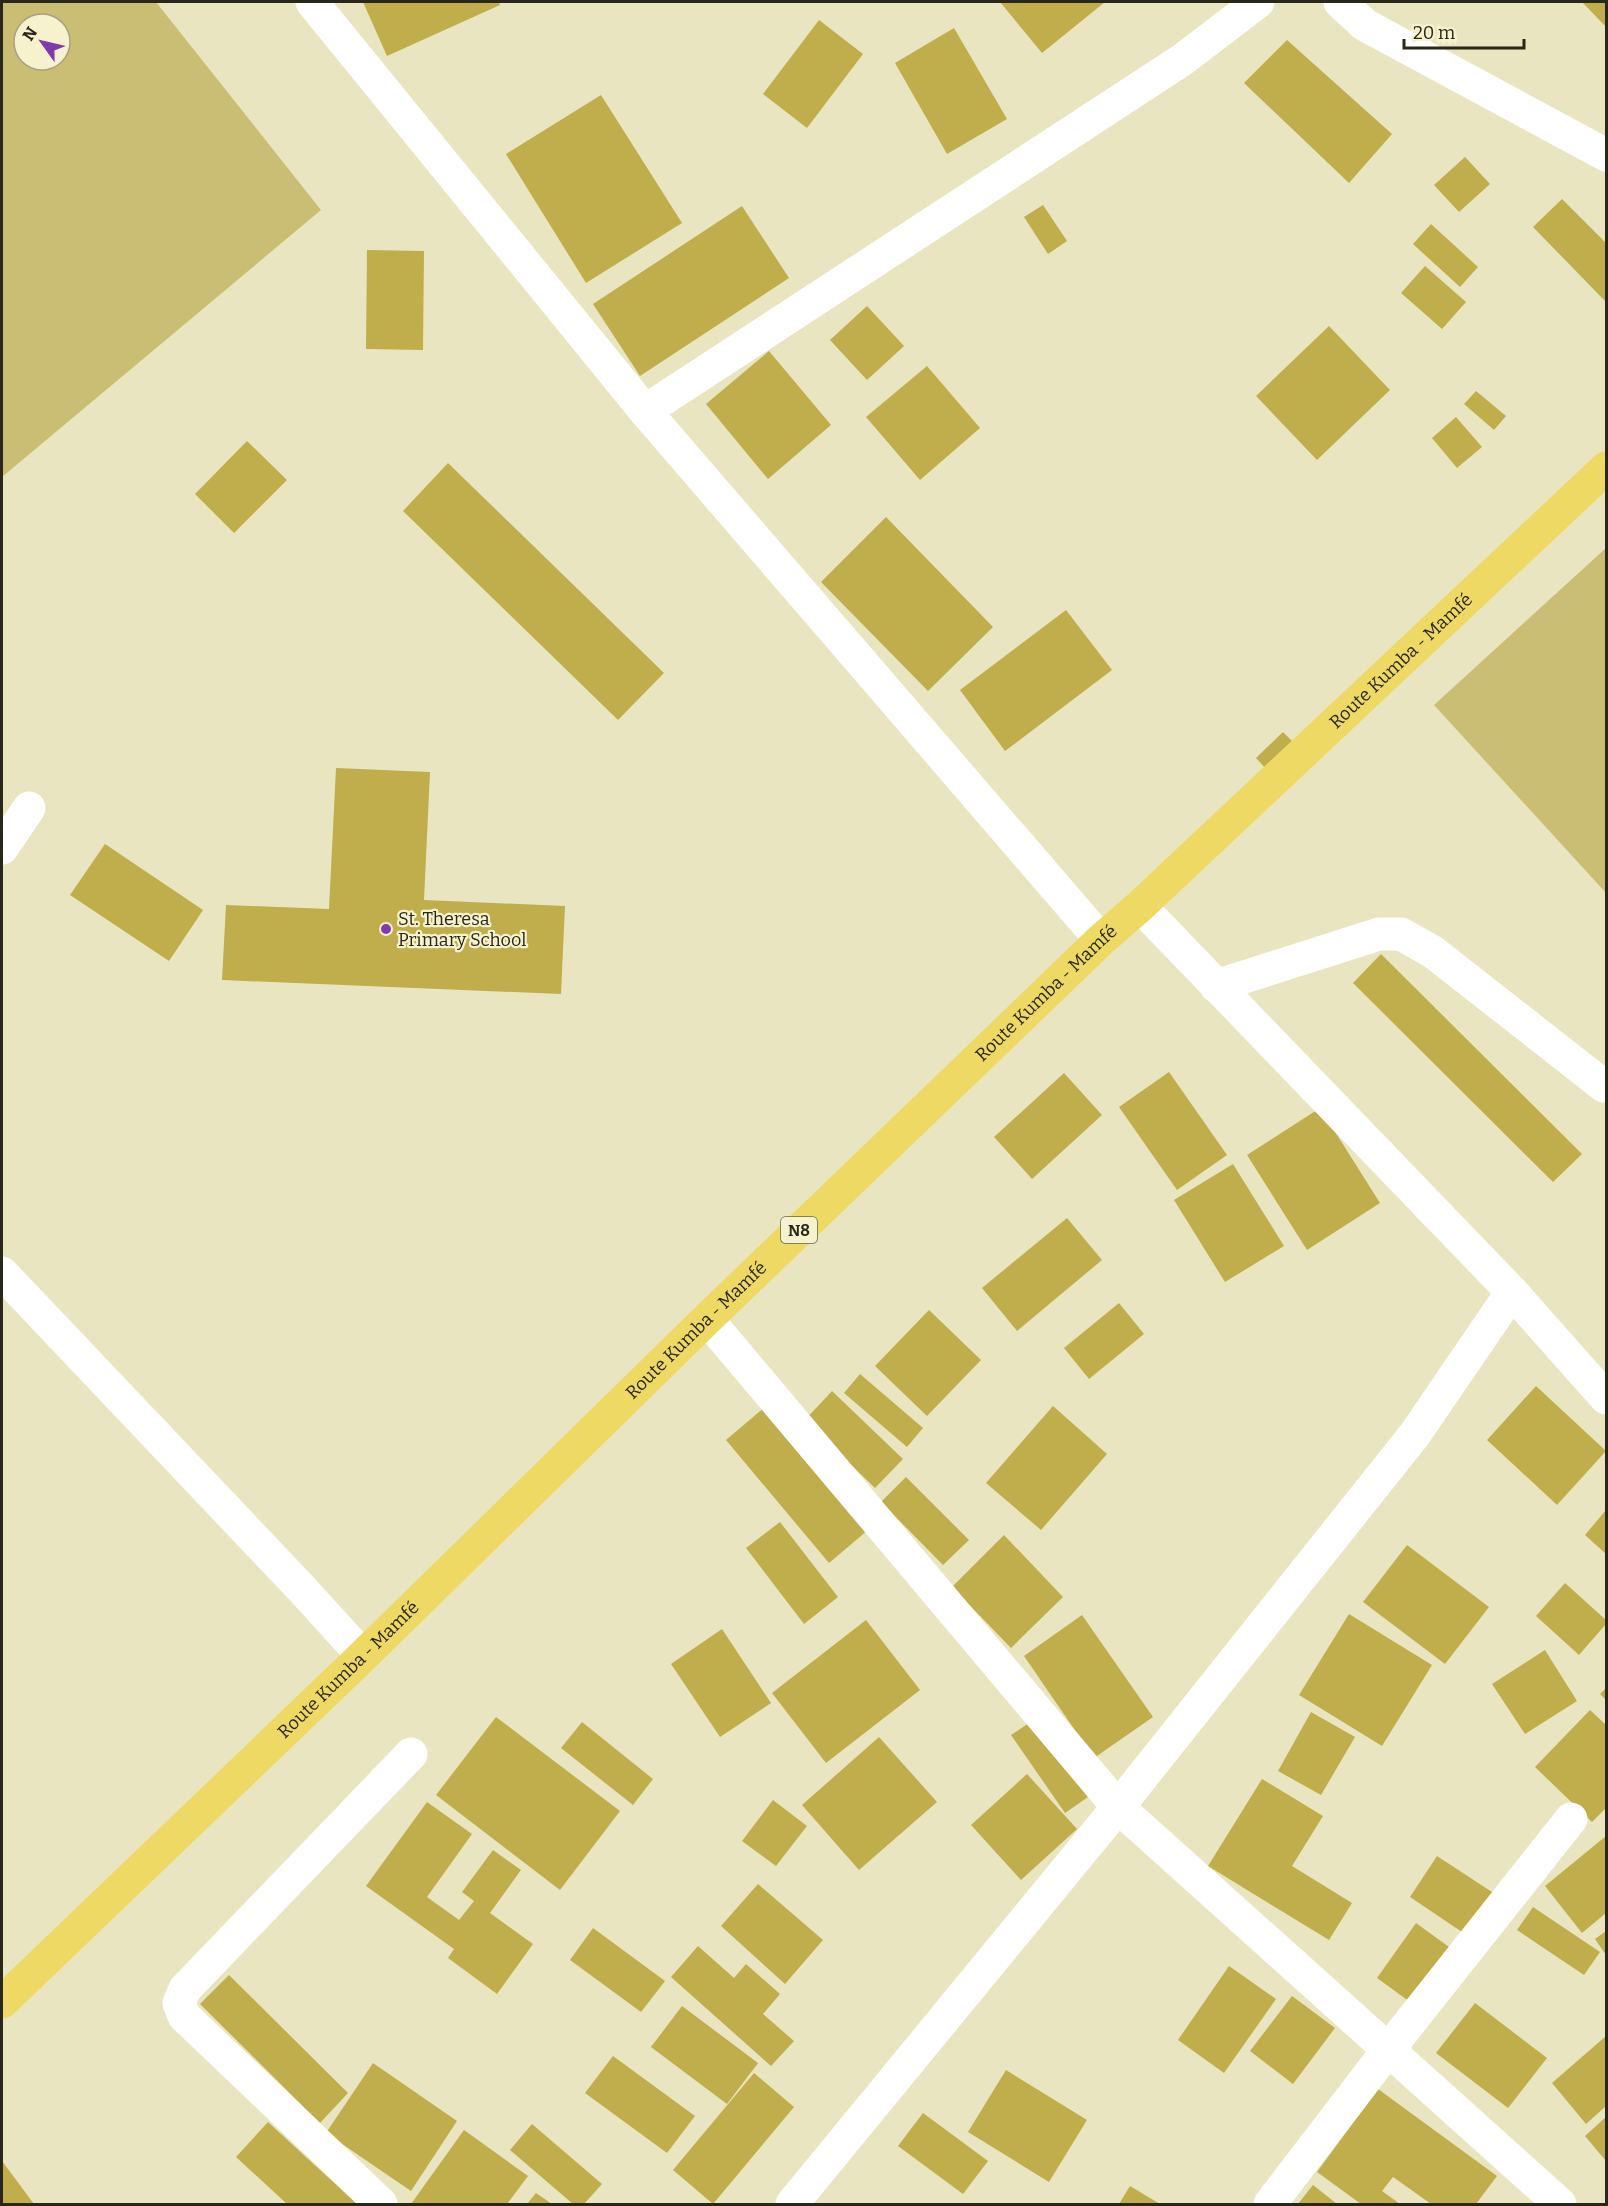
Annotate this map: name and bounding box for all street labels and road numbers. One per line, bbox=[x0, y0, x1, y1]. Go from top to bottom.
street label: Route Kumba - Mamfé bbox=[1325, 589, 1477, 733]
street label: Route Kumba - Mamfé bbox=[971, 920, 1122, 1066]
road number: N8 bbox=[781, 1217, 817, 1243]
street label: Route Kumba - Mamfé bbox=[621, 1257, 771, 1404]
street label: Route Kumba - Mamfé bbox=[273, 1596, 423, 1743]

